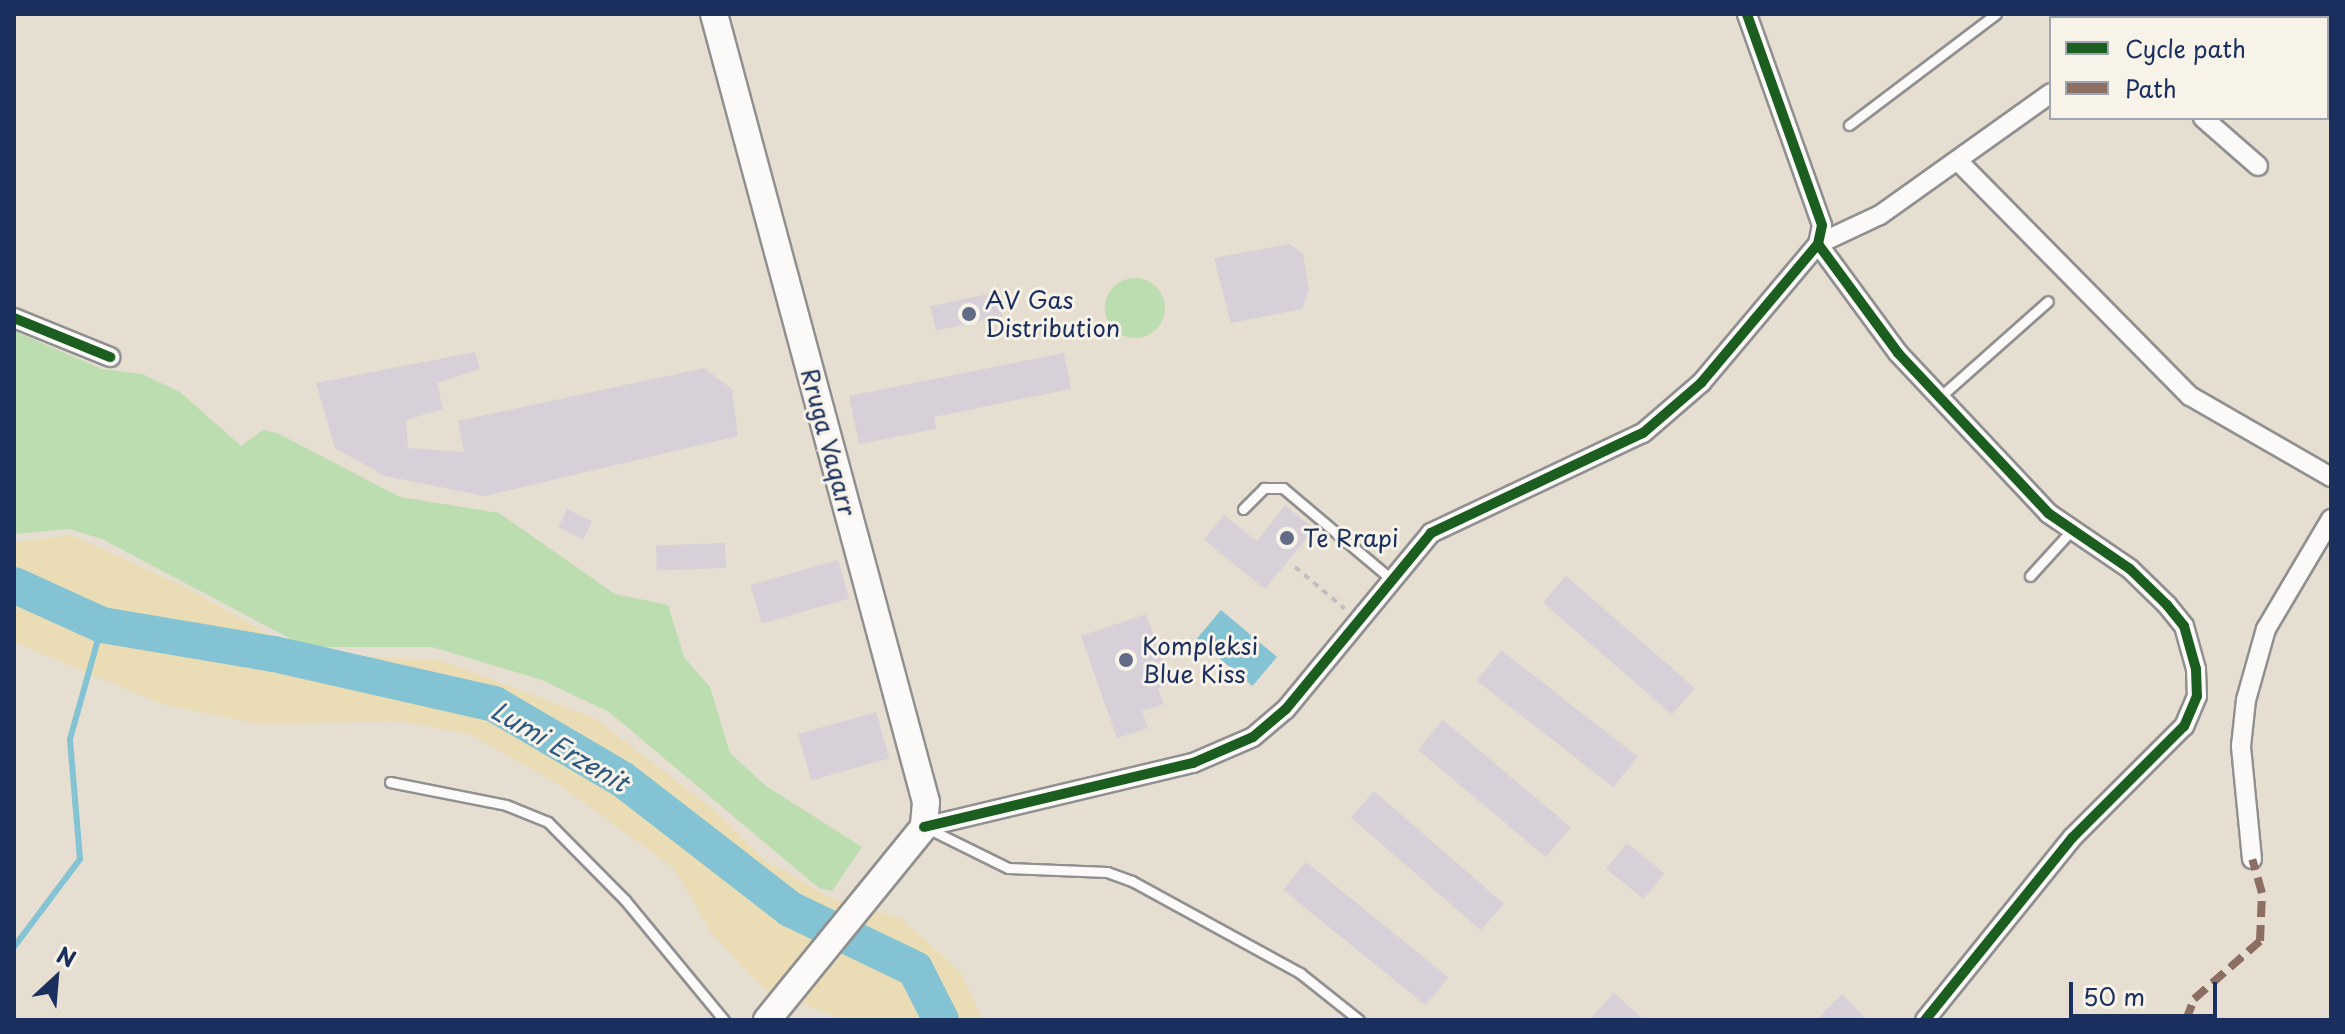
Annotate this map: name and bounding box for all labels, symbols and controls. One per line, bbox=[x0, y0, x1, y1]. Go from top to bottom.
legend bbox=[2049, 16, 2329, 120]
text: Cycle path bbox=[2125, 30, 2246, 66]
text: Path bbox=[2125, 70, 2177, 106]
place label: AV Gas Distribution bbox=[985, 286, 1120, 342]
marker: AV Gas Distribution bbox=[960, 305, 978, 323]
street label: Rruga Vaqarr bbox=[795, 363, 863, 521]
place label: Te Rrapi bbox=[1303, 524, 1399, 552]
marker: Te Rrapi bbox=[1278, 529, 1296, 547]
place label: Kompleksi Blue Kiss bbox=[1142, 632, 1258, 688]
marker: Kompleksi Blue Kiss bbox=[1117, 651, 1135, 669]
water label: Lumi Erzenit bbox=[486, 694, 634, 798]
text: N bbox=[52, 937, 82, 975]
north arrow bbox=[16, 938, 96, 1018]
scale bar bbox=[2073, 966, 2221, 1016]
text: 50 m bbox=[2083, 978, 2145, 1014]

